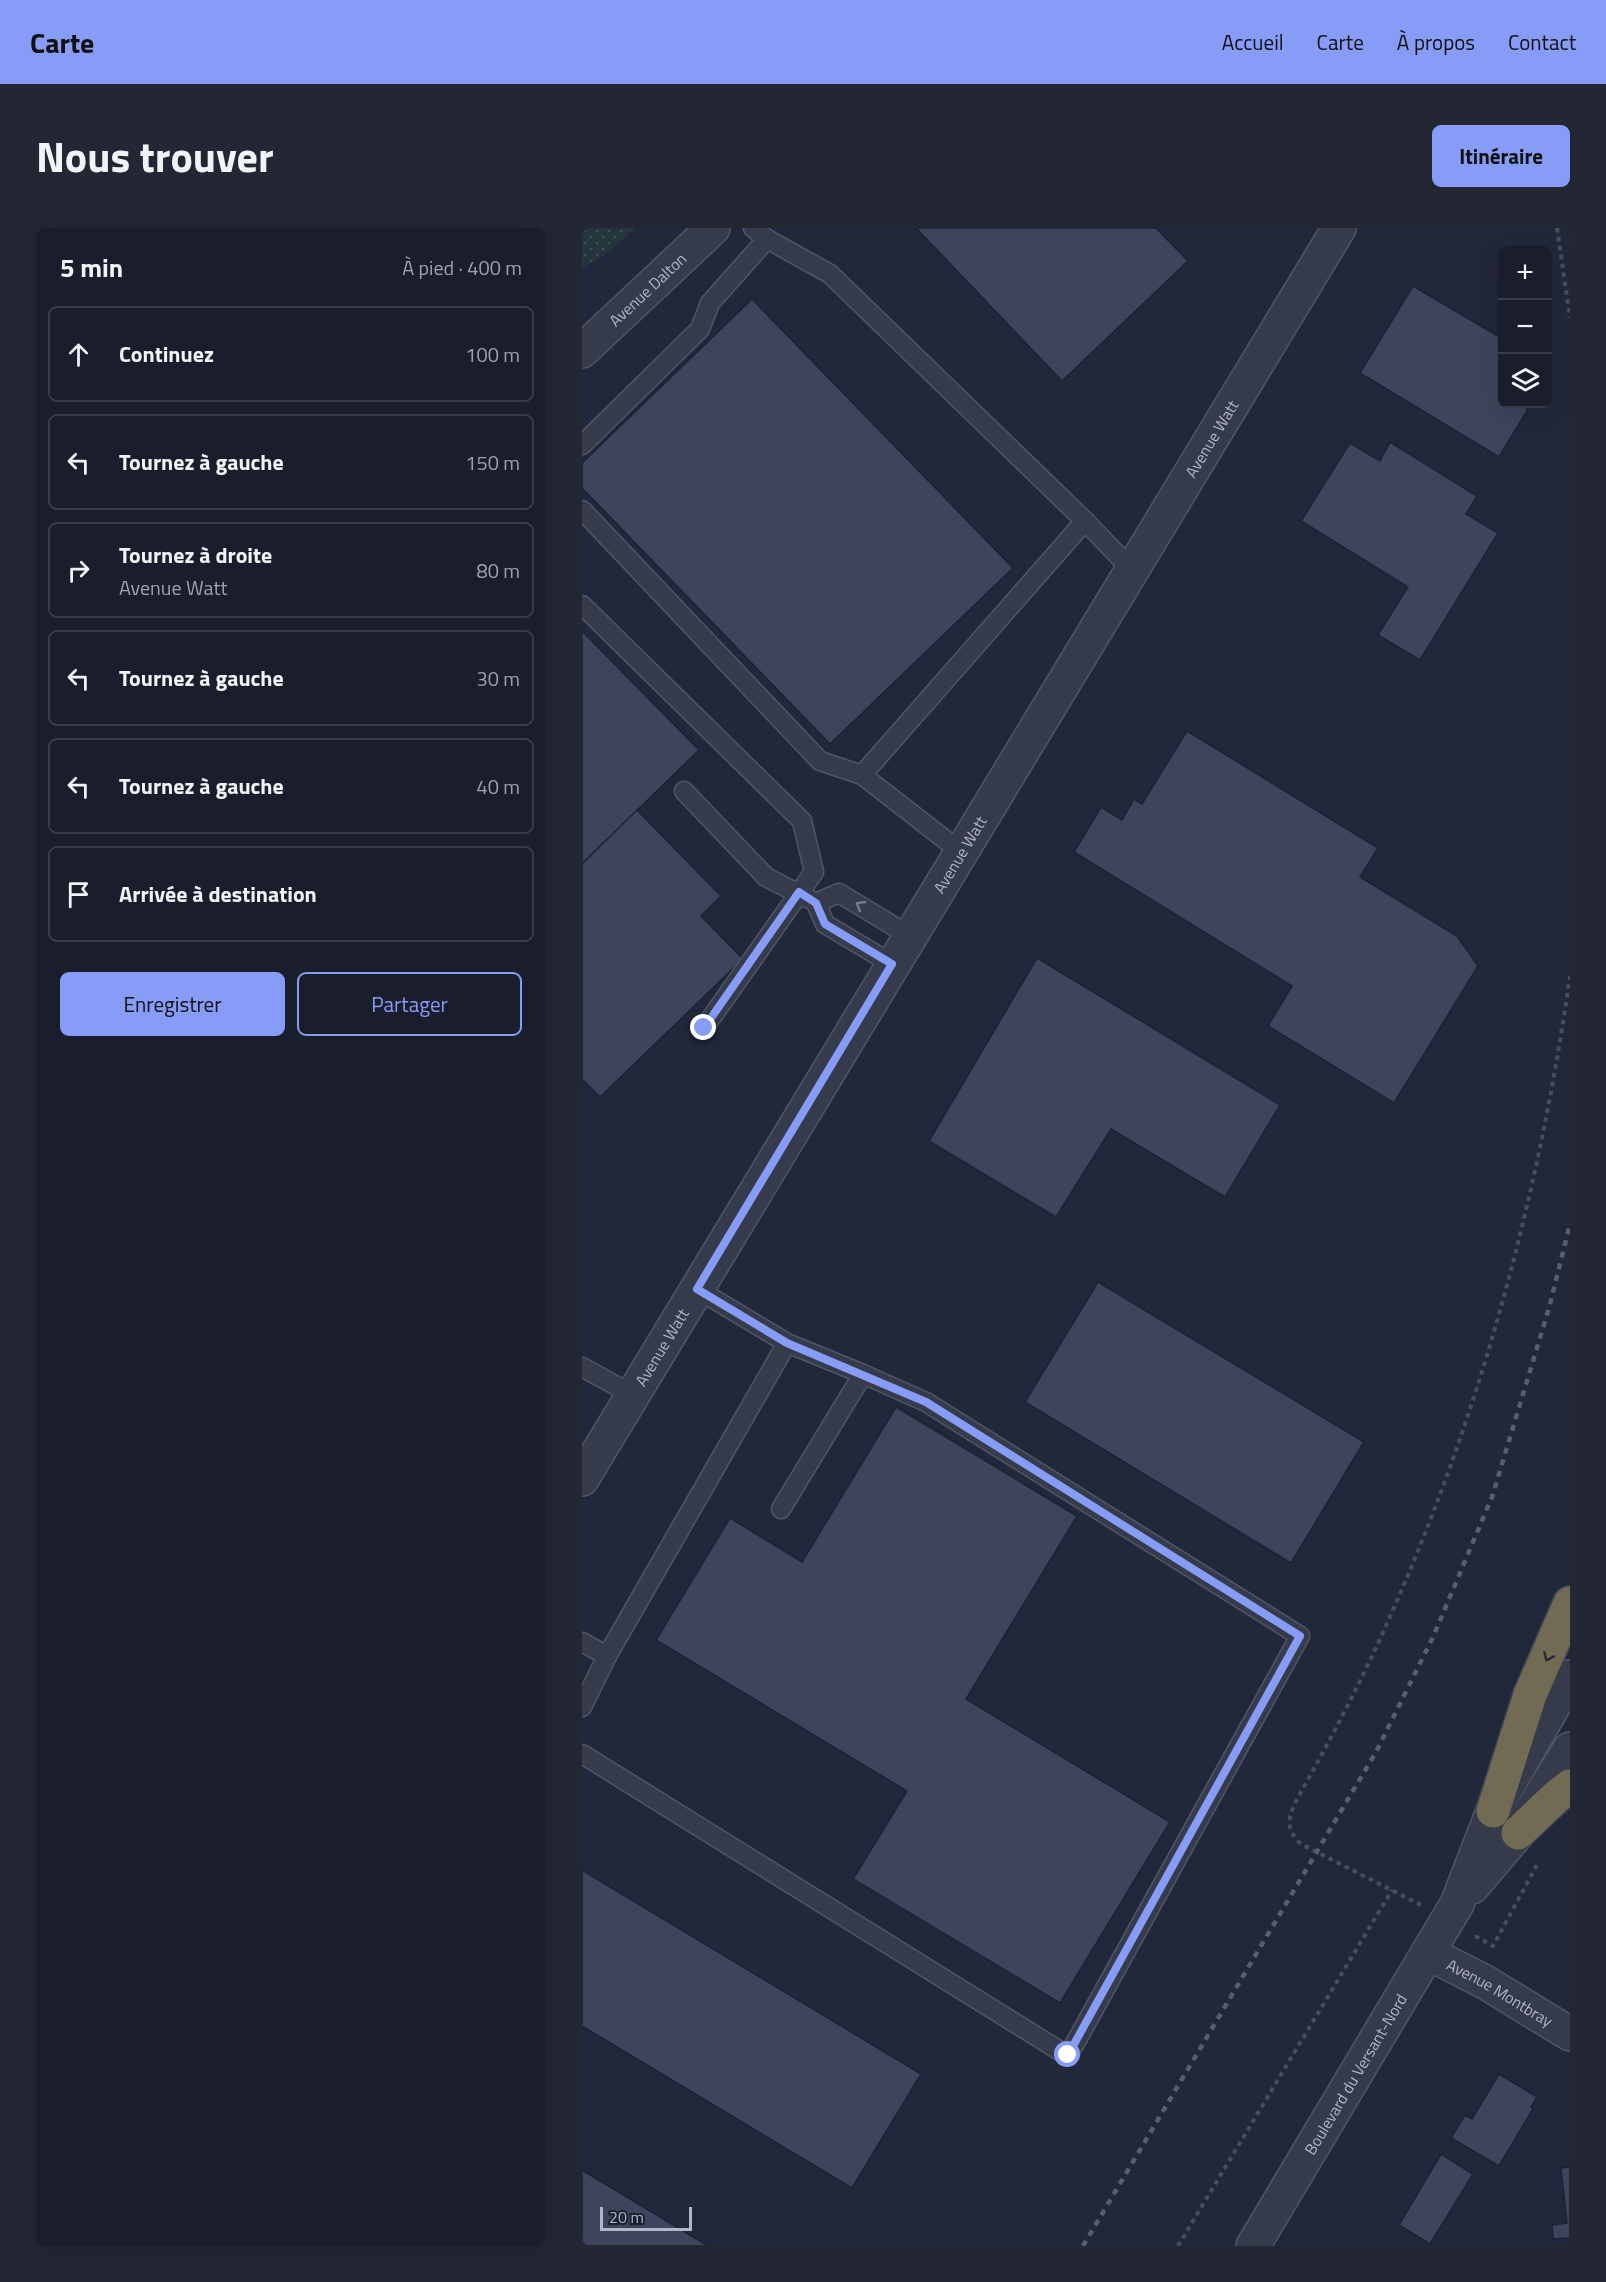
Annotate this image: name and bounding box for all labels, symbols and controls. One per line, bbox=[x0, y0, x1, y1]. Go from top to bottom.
text: Carte bbox=[30, 21, 94, 64]
text: Accueil bbox=[1222, 26, 1284, 58]
text: Carte bbox=[1317, 26, 1364, 58]
text: À propos bbox=[1397, 26, 1475, 58]
text: Contact bbox=[1508, 26, 1576, 58]
text: Nous trouver bbox=[36, 124, 274, 188]
button: Itinéraire bbox=[1432, 125, 1570, 187]
map controls bbox=[1498, 246, 1552, 408]
button: + bbox=[1498, 246, 1552, 300]
street label: Avenue Dalton bbox=[604, 247, 692, 332]
text: 5 min bbox=[60, 248, 123, 287]
text: À pied · 400 m bbox=[402, 252, 522, 283]
button: − bbox=[1498, 300, 1552, 354]
text: Continuez bbox=[119, 337, 214, 371]
icon: ahead bbox=[62, 338, 95, 371]
text: 100 m bbox=[465, 339, 520, 370]
button: layers bbox=[1498, 354, 1552, 408]
street label: Avenue Watt bbox=[1179, 395, 1244, 482]
text: Tournez à gauche bbox=[119, 445, 284, 479]
icon: left bbox=[62, 446, 95, 479]
text: 150 m bbox=[465, 447, 520, 478]
text: Tournez à droite bbox=[119, 538, 272, 572]
icon: right bbox=[62, 554, 95, 587]
text: 80 m bbox=[476, 555, 520, 586]
text: Avenue Watt bbox=[119, 572, 227, 603]
text: Tournez à gauche bbox=[119, 661, 284, 695]
icon: left bbox=[62, 662, 95, 695]
text: 30 m bbox=[476, 663, 520, 694]
text: Tournez à gauche bbox=[119, 769, 284, 803]
icon: left bbox=[62, 770, 95, 803]
text: 40 m bbox=[476, 771, 520, 802]
street label: Avenue Watt bbox=[927, 811, 993, 898]
text: Arrivée à destination bbox=[119, 877, 317, 911]
icon: arrive bbox=[62, 878, 95, 911]
one-way arrow bbox=[856, 901, 866, 913]
button: Enregistrer bbox=[60, 972, 285, 1036]
button: Partager bbox=[297, 972, 522, 1036]
route end bbox=[690, 1014, 716, 1040]
street label: Avenue Watt bbox=[629, 1304, 695, 1391]
one-way arrow bbox=[1543, 1651, 1555, 1662]
street label: Avenue Montbray bbox=[1442, 1952, 1558, 2033]
street label: Boulevard du Versant-Nord bbox=[1298, 1989, 1413, 2159]
route start bbox=[1054, 2041, 1080, 2067]
scale bar bbox=[600, 2204, 692, 2232]
text: 20 m bbox=[609, 2205, 644, 2229]

